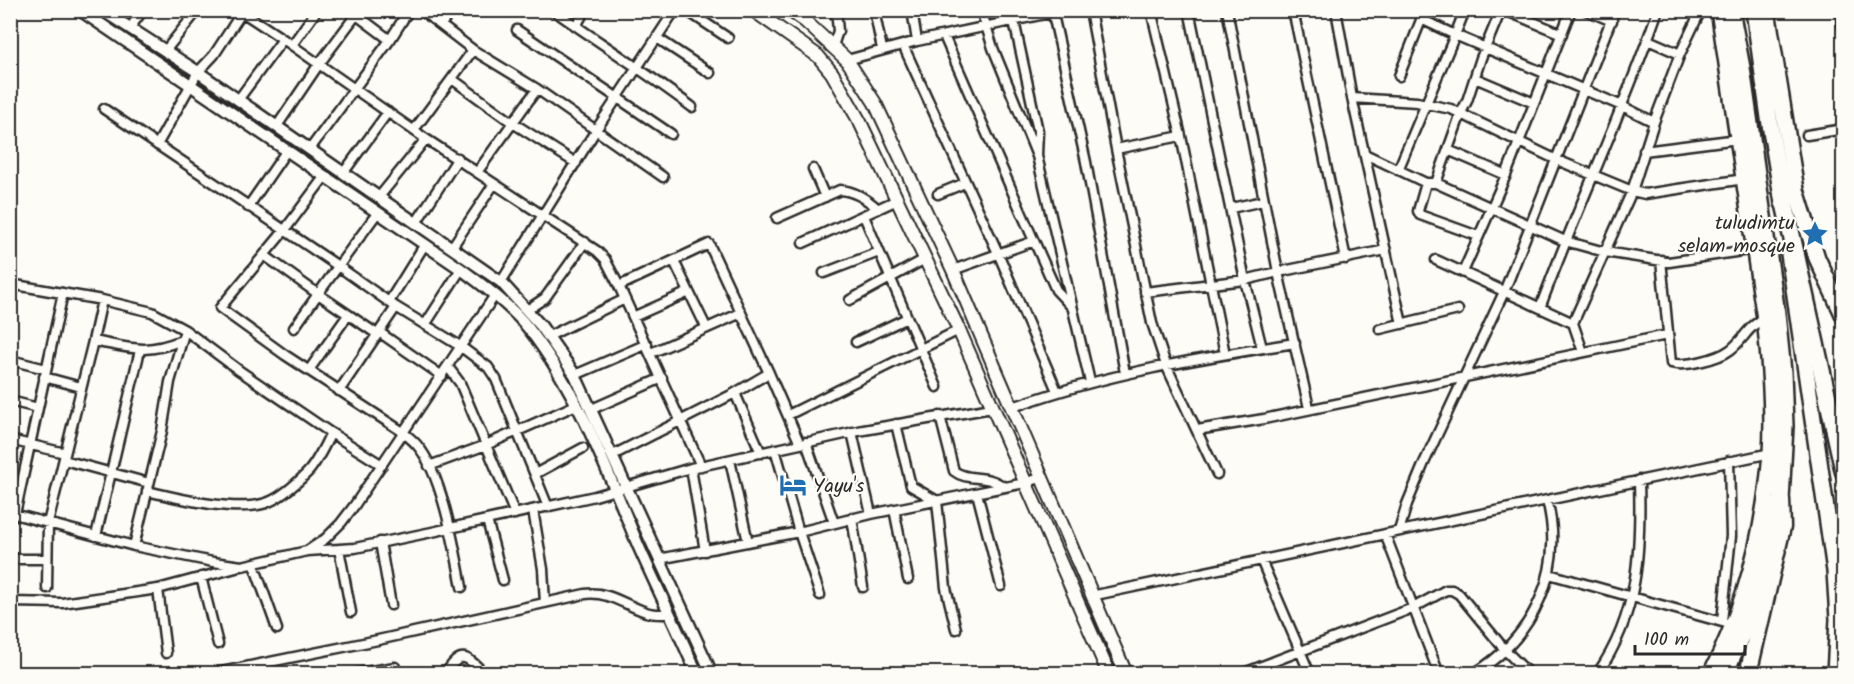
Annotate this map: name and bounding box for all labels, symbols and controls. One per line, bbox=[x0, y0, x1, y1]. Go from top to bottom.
place label: tuludimtu selam mosque bbox=[1678, 208, 1795, 263]
place icon: tuludimtu selam mosque bbox=[1800, 219, 1830, 249]
hotel icon: Yayu's bbox=[778, 470, 808, 500]
place label: Yayu's bbox=[813, 471, 865, 503]
scale bar bbox=[1635, 618, 1744, 656]
text: 100 m bbox=[1644, 626, 1689, 655]

